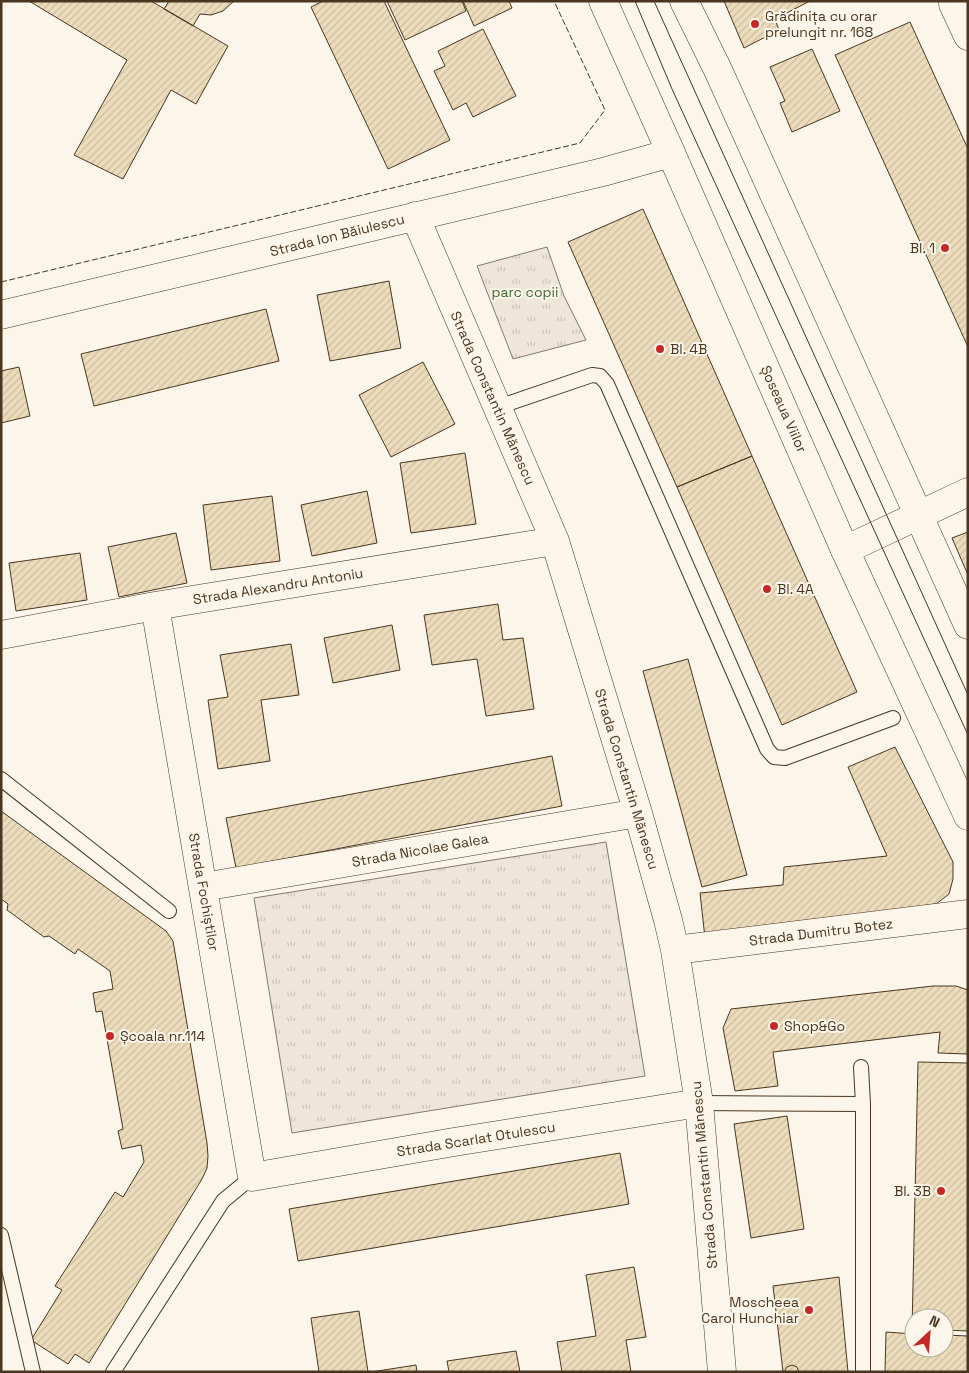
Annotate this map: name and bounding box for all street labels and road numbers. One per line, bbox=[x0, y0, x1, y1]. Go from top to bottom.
street label: Strada Ion Băiulescu bbox=[268, 210, 406, 260]
street label: Strada Constantin Mănescu bbox=[446, 308, 540, 488]
street label: Șoseaua Viilor bbox=[757, 363, 811, 455]
street label: Strada Alexandru Antoniu bbox=[192, 564, 364, 608]
street label: Strada Constantin Mănescu bbox=[591, 686, 663, 872]
street label: Strada Nicolae Galea bbox=[350, 829, 490, 871]
street label: Strada Fochiștilor bbox=[185, 832, 223, 952]
street label: Strada Dumitru Botez bbox=[748, 914, 894, 950]
street label: Strada Constantin Mănescu bbox=[687, 1080, 721, 1270]
street label: Strada Scarlat Otulescu bbox=[395, 1118, 557, 1160]

